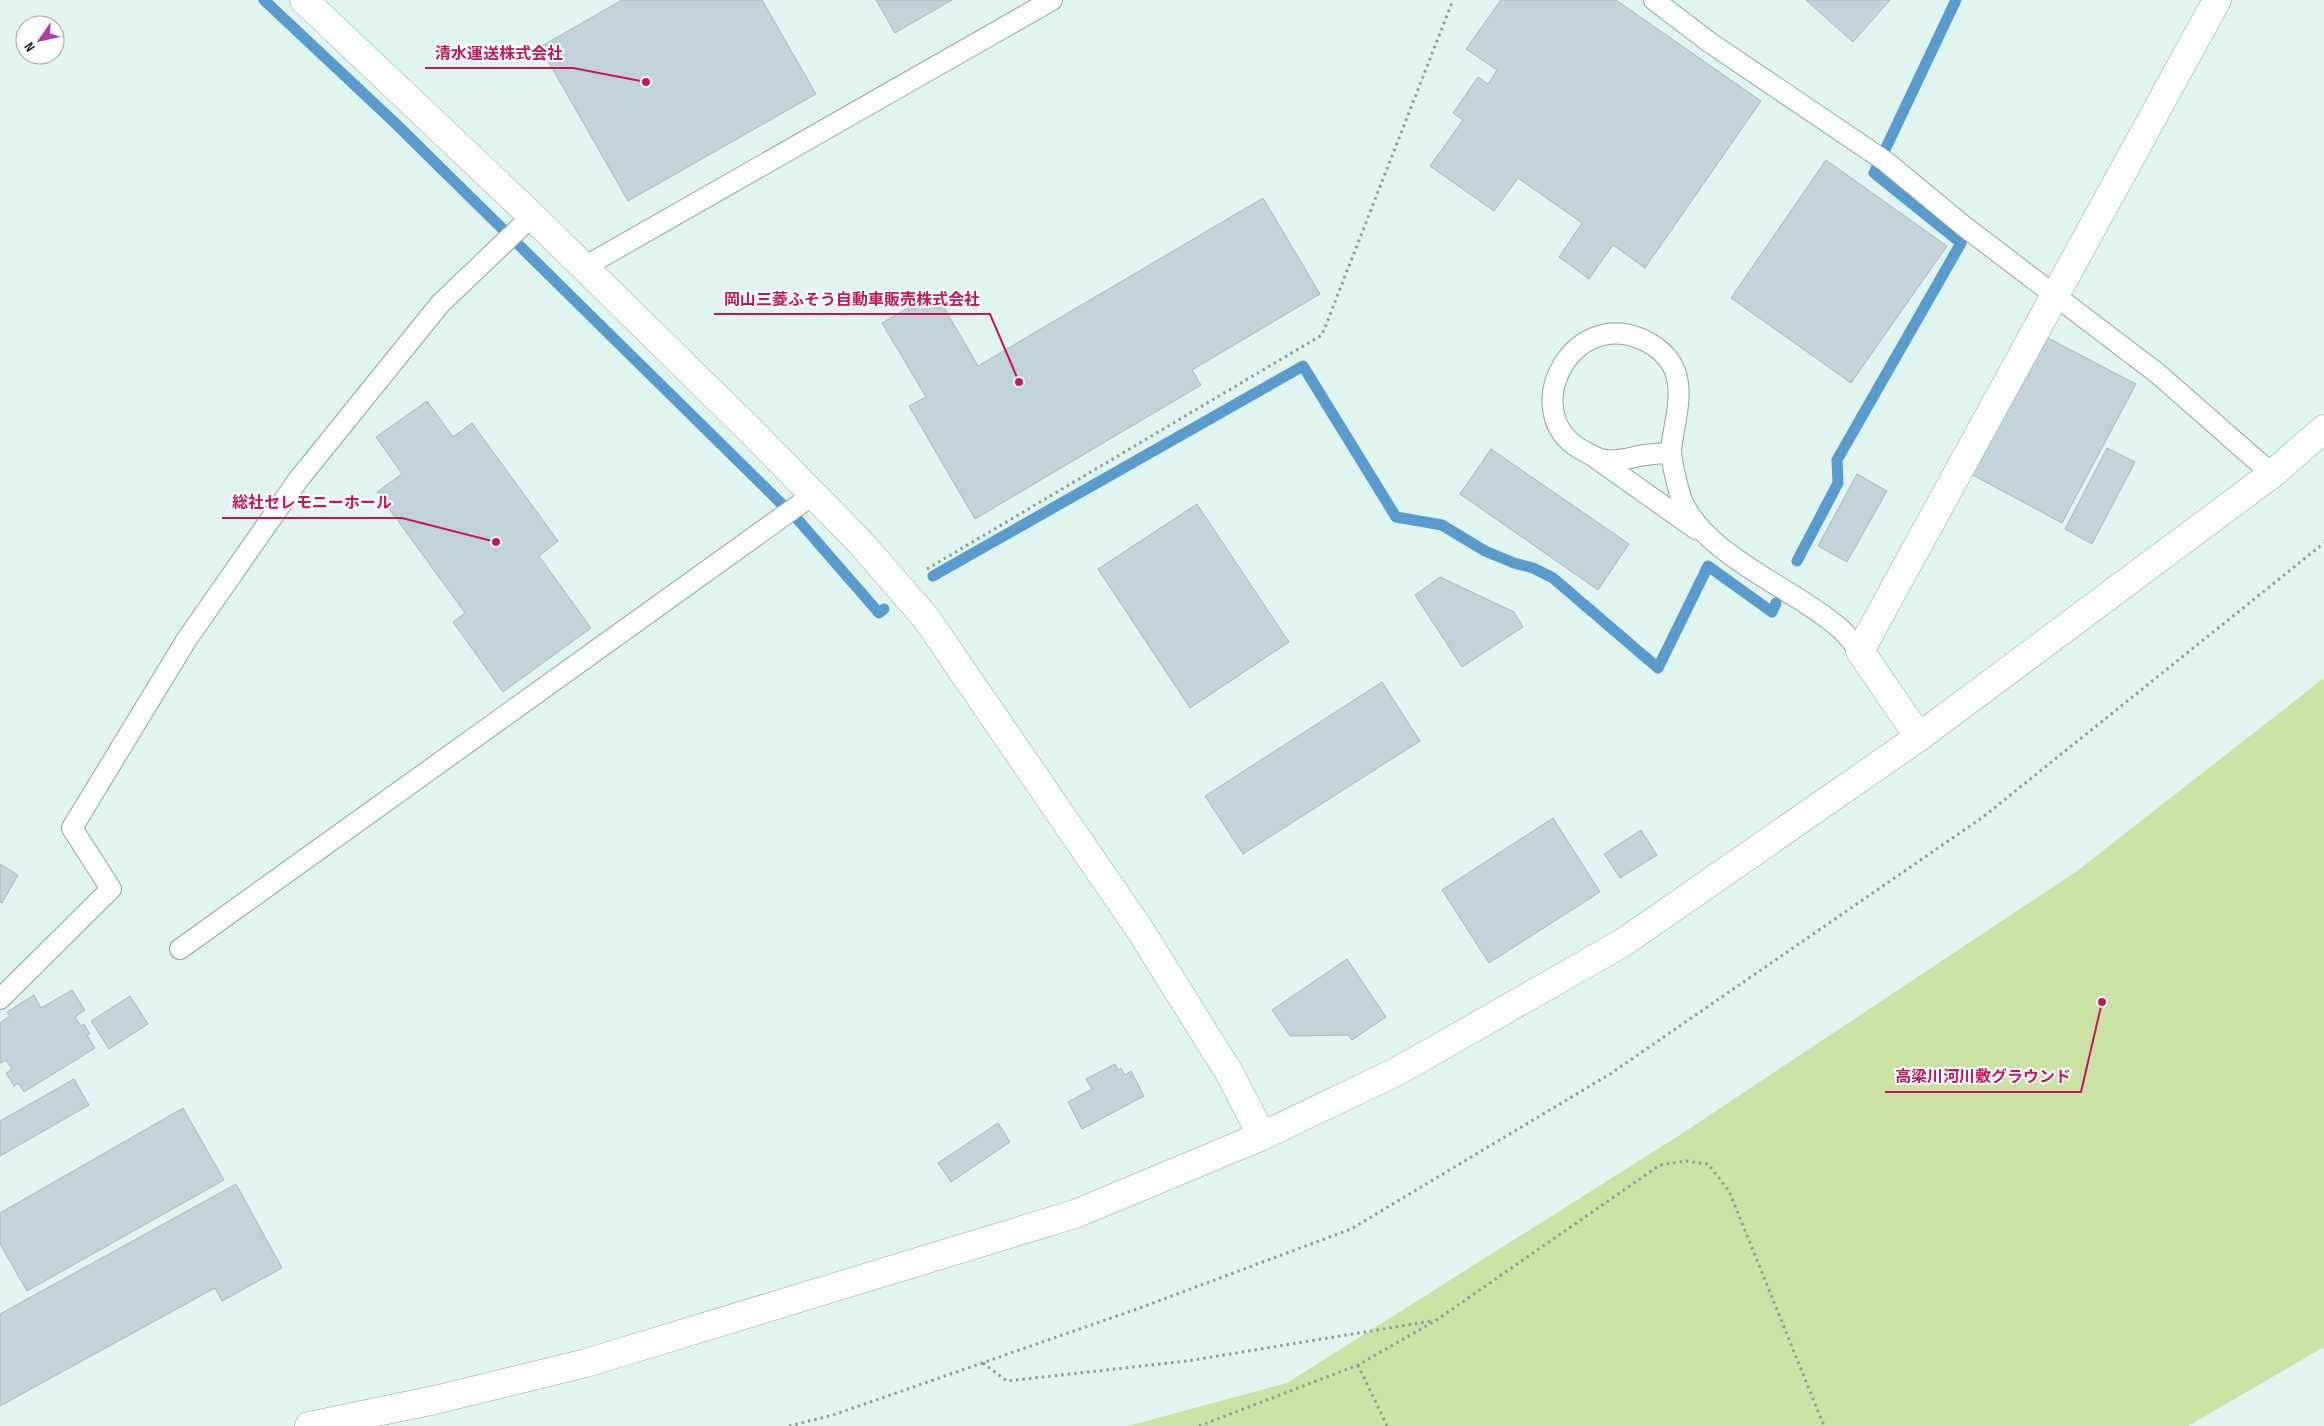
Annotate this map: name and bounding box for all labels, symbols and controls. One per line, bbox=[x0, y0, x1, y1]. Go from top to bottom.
north arrow bbox=[15, 15, 65, 65]
callout: 清水運送株式会社 bbox=[425, 37, 573, 68]
text: N bbox=[20, 39, 39, 55]
text: 清水運送株式会社 bbox=[435, 44, 563, 64]
callout: 岡山三菱ふそう自動車販売株式会社 bbox=[714, 283, 990, 314]
text: 岡山三菱ふそう自動車販売株式会社 bbox=[724, 290, 980, 310]
callout: 総社セレモニーホール bbox=[222, 487, 402, 518]
text: 総社セレモニーホール bbox=[232, 493, 392, 513]
callout: 高梁川河川敷グラウンド bbox=[1885, 1061, 2081, 1092]
text: 高梁川河川敷グラウンド bbox=[1895, 1067, 2071, 1087]

